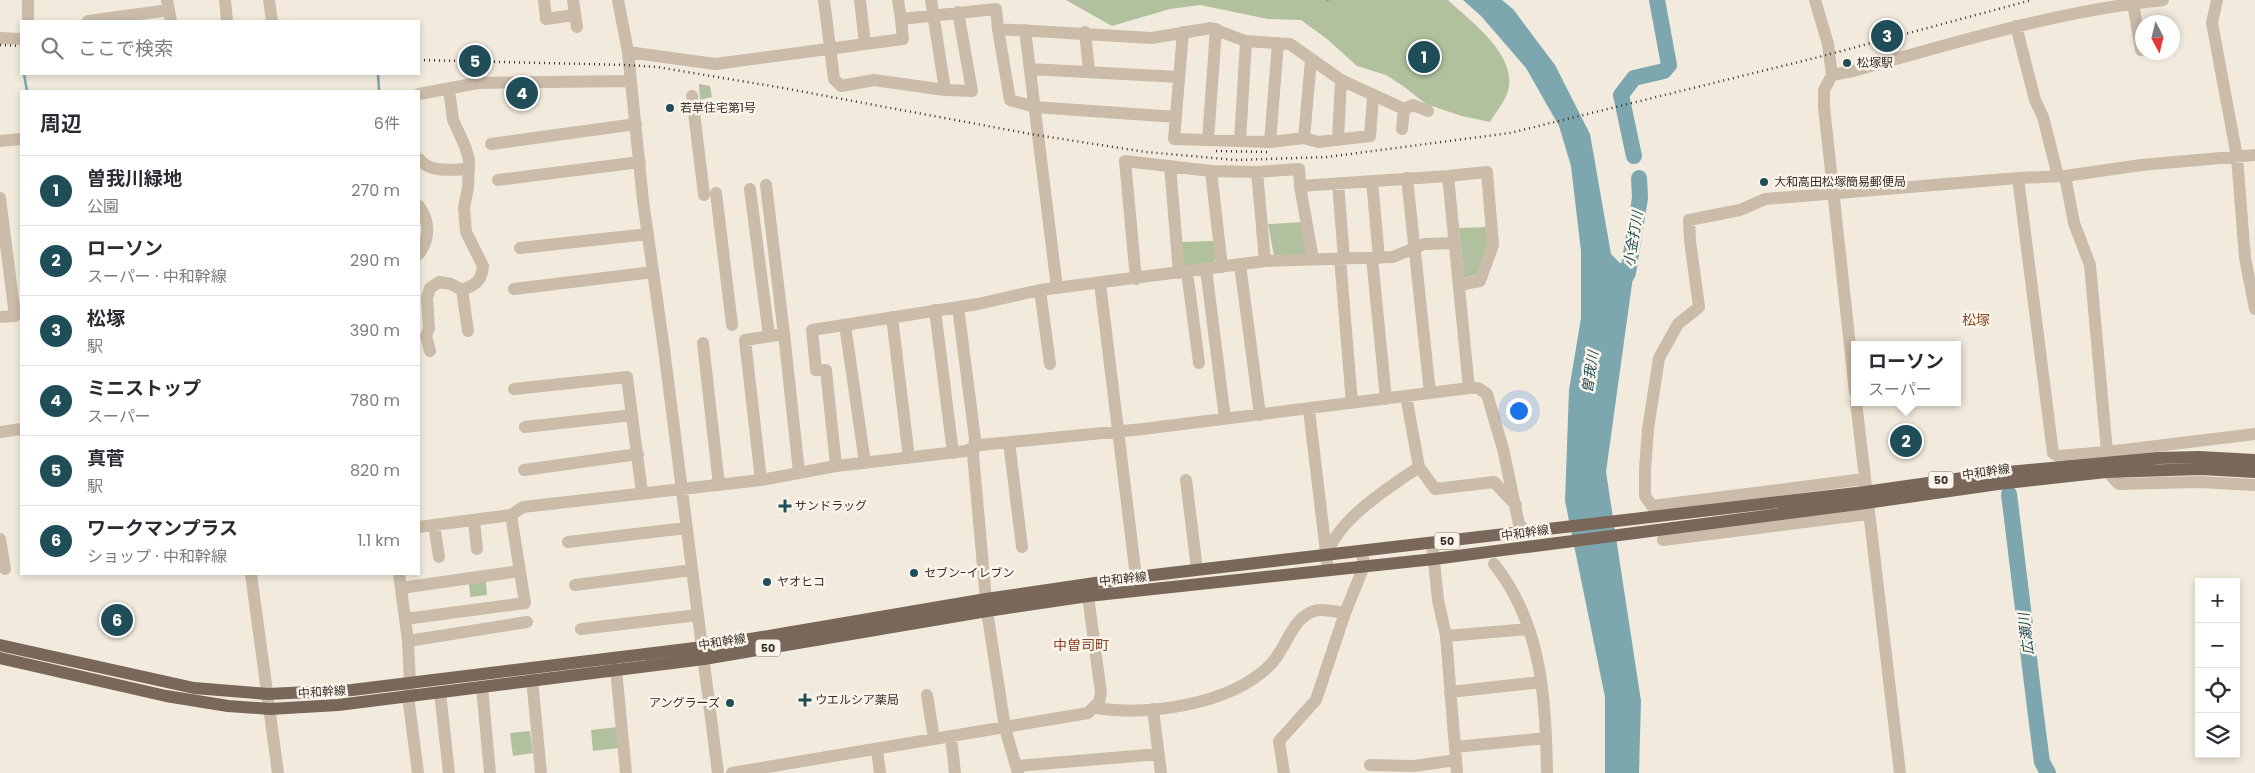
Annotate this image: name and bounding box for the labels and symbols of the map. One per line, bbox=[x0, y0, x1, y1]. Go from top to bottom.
north arrow bbox=[2135, 15, 2180, 60]
pin: 3 bbox=[1871, 17, 1903, 55]
pin: 1 bbox=[1408, 38, 1440, 76]
pin: 5 bbox=[459, 42, 491, 80]
place label: 松塚駅 bbox=[1857, 54, 1893, 71]
marker: 松塚駅 bbox=[1841, 57, 1853, 69]
pin: 4 bbox=[506, 74, 538, 112]
place label: 若草住宅第1号 bbox=[680, 99, 756, 116]
marker: 若草住宅第1号 bbox=[664, 102, 676, 114]
place label: 大和高田松塚簡易郵便局 bbox=[1774, 173, 1906, 190]
marker: 大和高田松塚簡易郵便局 bbox=[1758, 176, 1770, 188]
water label: 小金打川 bbox=[1619, 208, 1648, 268]
district label: 松塚 bbox=[1962, 310, 1990, 330]
water label: 曽我川 bbox=[1577, 348, 1603, 394]
your location bbox=[1506, 398, 1532, 424]
pin: 2 bbox=[1890, 422, 1922, 460]
street label: 中和幹線 bbox=[1961, 460, 2011, 483]
road number: 50 bbox=[1928, 472, 1954, 488]
place label: サンドラッグ bbox=[795, 497, 867, 514]
marker: サンドラッグ bbox=[779, 500, 791, 512]
street label: 中和幹線 bbox=[1500, 521, 1550, 544]
road number: 50 bbox=[1434, 532, 1460, 550]
place label: セブン-イレブン bbox=[924, 564, 1015, 581]
marker: セブン-イレブン bbox=[908, 567, 920, 579]
street label: 中和幹線 bbox=[1098, 568, 1148, 589]
place label: ヤオヒコ bbox=[777, 573, 825, 590]
marker: ヤオヒコ bbox=[761, 576, 773, 588]
pin: 6 bbox=[101, 601, 133, 639]
water label: 広瀬川 bbox=[2013, 610, 2038, 656]
street label: 中和幹線 bbox=[697, 629, 747, 654]
district label: 中曽司町 bbox=[1053, 635, 1109, 655]
road number: 50 bbox=[756, 640, 780, 656]
street label: 中和幹線 bbox=[297, 681, 347, 702]
place label: ウエルシア薬局 bbox=[815, 691, 899, 708]
place label: アングラーズ bbox=[649, 694, 720, 711]
marker: ウエルシア薬局 bbox=[799, 694, 811, 706]
marker: アングラーズ bbox=[724, 697, 736, 709]

